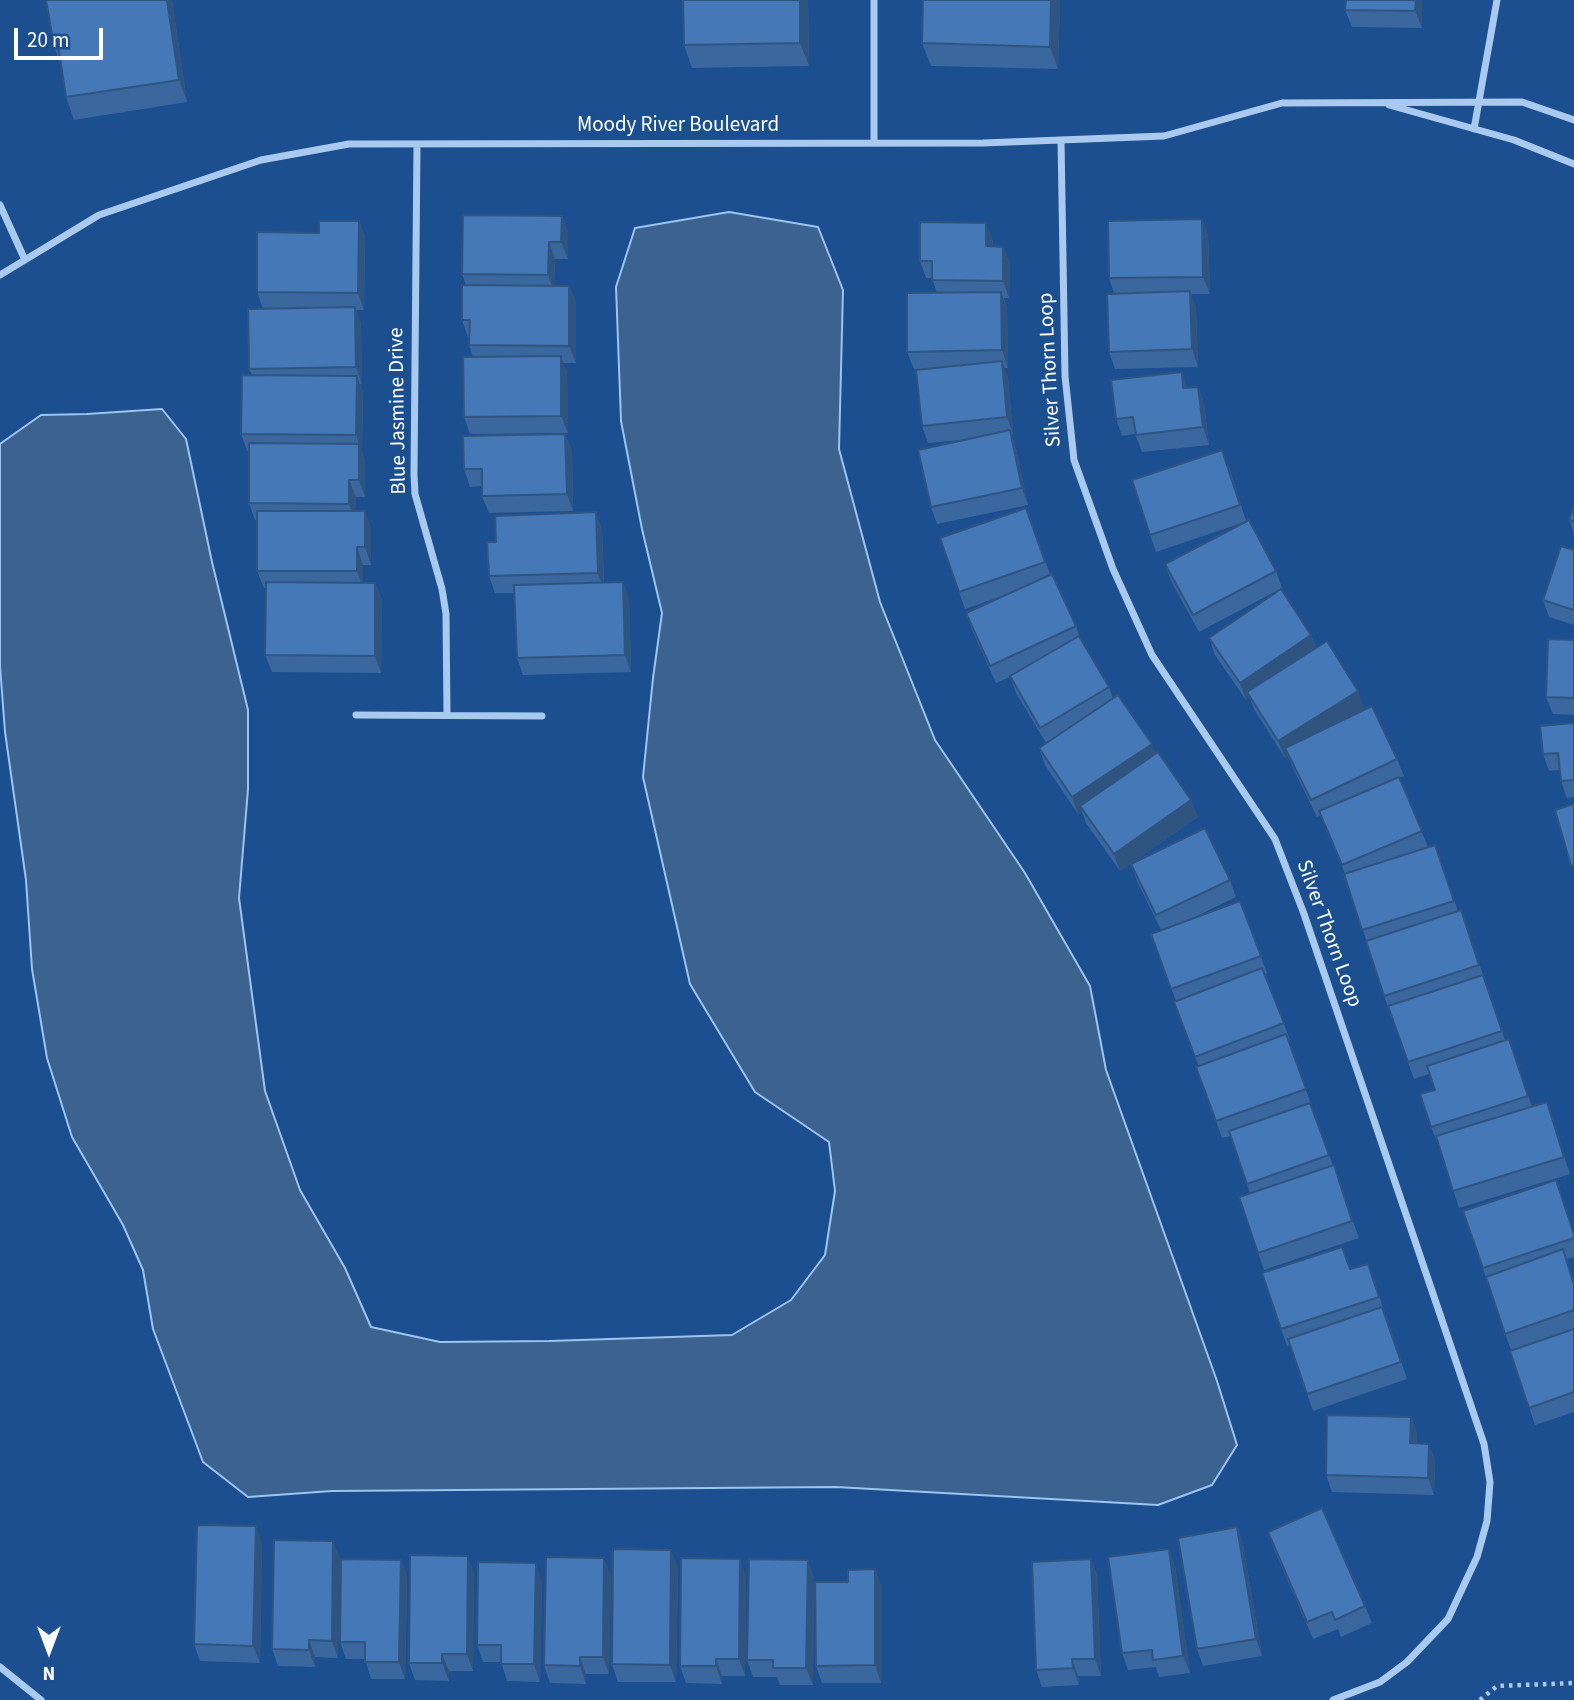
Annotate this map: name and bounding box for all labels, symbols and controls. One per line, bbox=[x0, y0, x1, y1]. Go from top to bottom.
scale bar bbox=[18, 14, 107, 58]
text: 20 m bbox=[27, 25, 69, 55]
street label: Moody River Boulevard bbox=[577, 113, 779, 139]
street label: Silver Thorn Loop bbox=[1034, 292, 1068, 448]
street label: Blue Jasmine Drive bbox=[385, 327, 413, 495]
street label: Silver Thorn Loop bbox=[1290, 857, 1366, 1011]
north arrow bbox=[14, 1616, 84, 1686]
text: N bbox=[43, 1659, 55, 1686]

